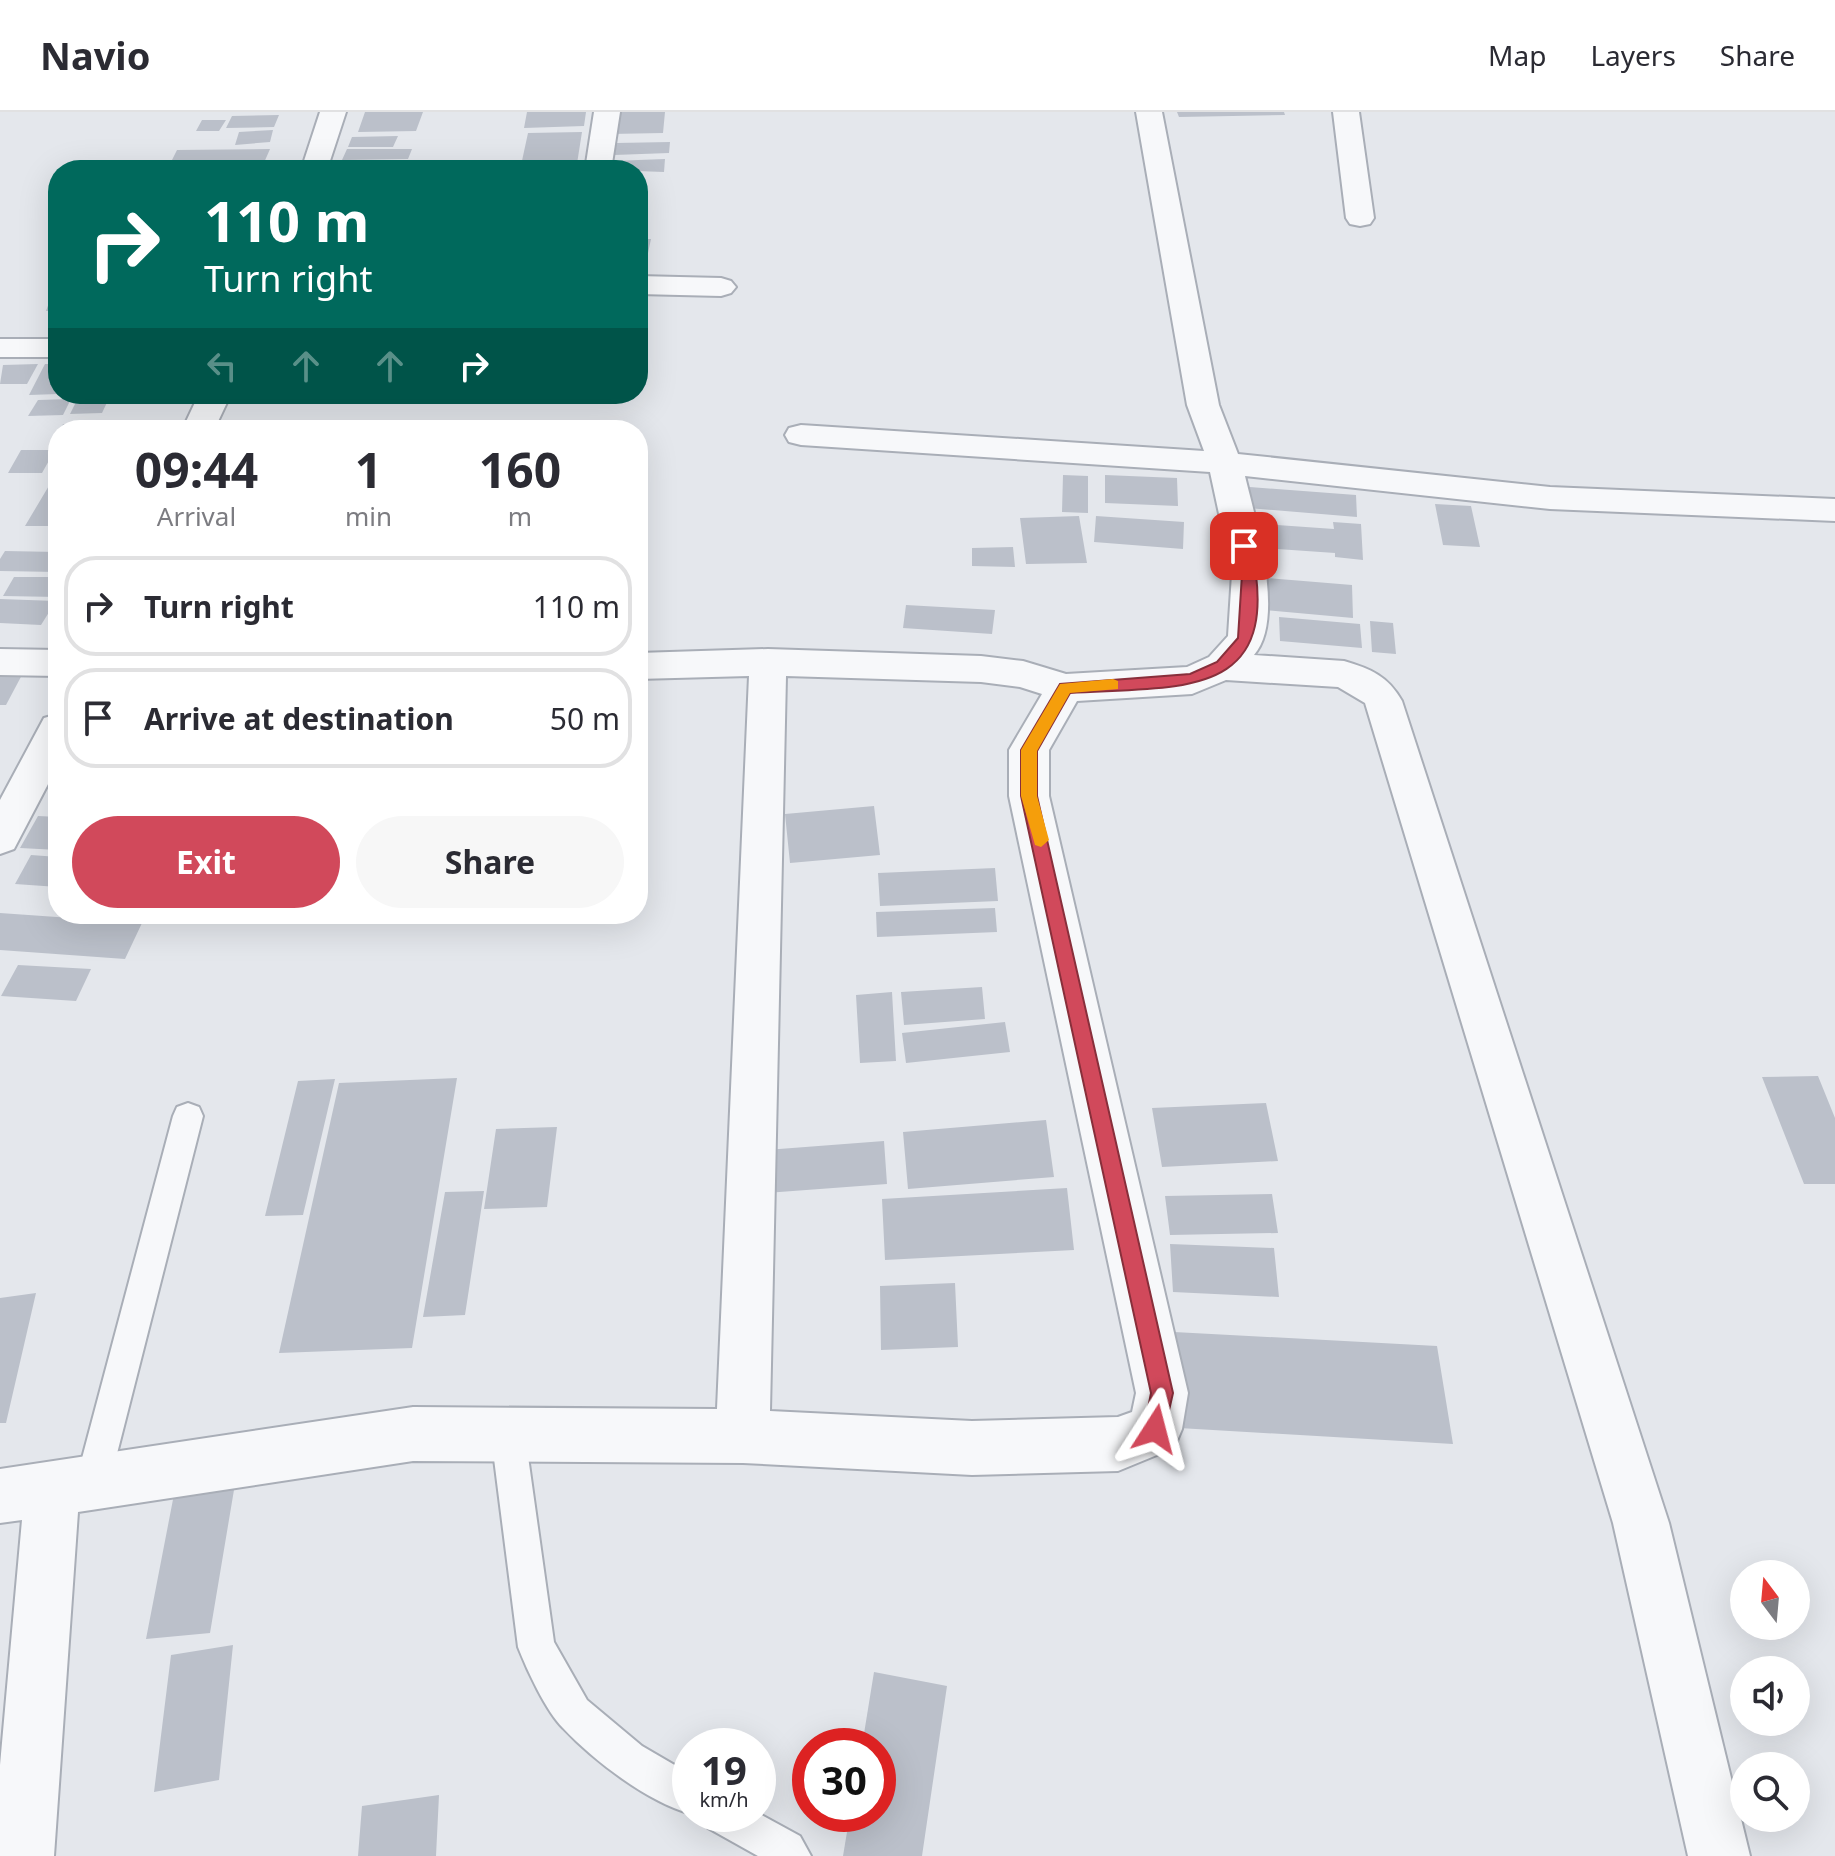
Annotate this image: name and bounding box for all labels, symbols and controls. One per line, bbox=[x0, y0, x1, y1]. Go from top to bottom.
text: Navio bbox=[40, 29, 150, 81]
text: Map bbox=[1488, 36, 1546, 74]
text: Layers bbox=[1590, 36, 1676, 74]
text: Share bbox=[1720, 36, 1795, 74]
text: 110 m bbox=[204, 182, 369, 258]
icon: right bbox=[72, 192, 176, 296]
text: Turn right bbox=[204, 254, 372, 303]
icon: left bbox=[200, 344, 244, 388]
icon: ahead bbox=[284, 344, 328, 388]
icon: ahead bbox=[368, 344, 412, 388]
icon: right bbox=[452, 344, 496, 388]
text: 09:44 bbox=[135, 437, 258, 502]
text: 1 bbox=[355, 437, 382, 502]
text: 160 bbox=[479, 437, 561, 502]
text: Arrival bbox=[157, 498, 236, 534]
text: min bbox=[345, 498, 392, 534]
text: m bbox=[508, 498, 532, 534]
pin bbox=[1210, 512, 1278, 580]
icon: arrive bbox=[1222, 524, 1266, 568]
icon: right bbox=[76, 584, 120, 628]
text: Turn right bbox=[144, 586, 294, 627]
text: 110 m bbox=[533, 586, 620, 627]
icon: arrive bbox=[76, 696, 120, 740]
text: Arrive at destination bbox=[144, 698, 454, 739]
text: 50 m bbox=[550, 698, 620, 739]
button: Exit bbox=[72, 816, 340, 908]
button: Share bbox=[356, 816, 624, 908]
position arrow bbox=[1113, 1387, 1197, 1471]
north arrow bbox=[1730, 1560, 1810, 1640]
map controls bbox=[1730, 1560, 1810, 1832]
button: sound bbox=[1730, 1656, 1810, 1736]
speed limit sign: 30 bbox=[792, 1728, 896, 1832]
text: 19 bbox=[701, 1742, 747, 1797]
button: search bbox=[1730, 1752, 1810, 1832]
text: km/h bbox=[699, 1786, 749, 1813]

